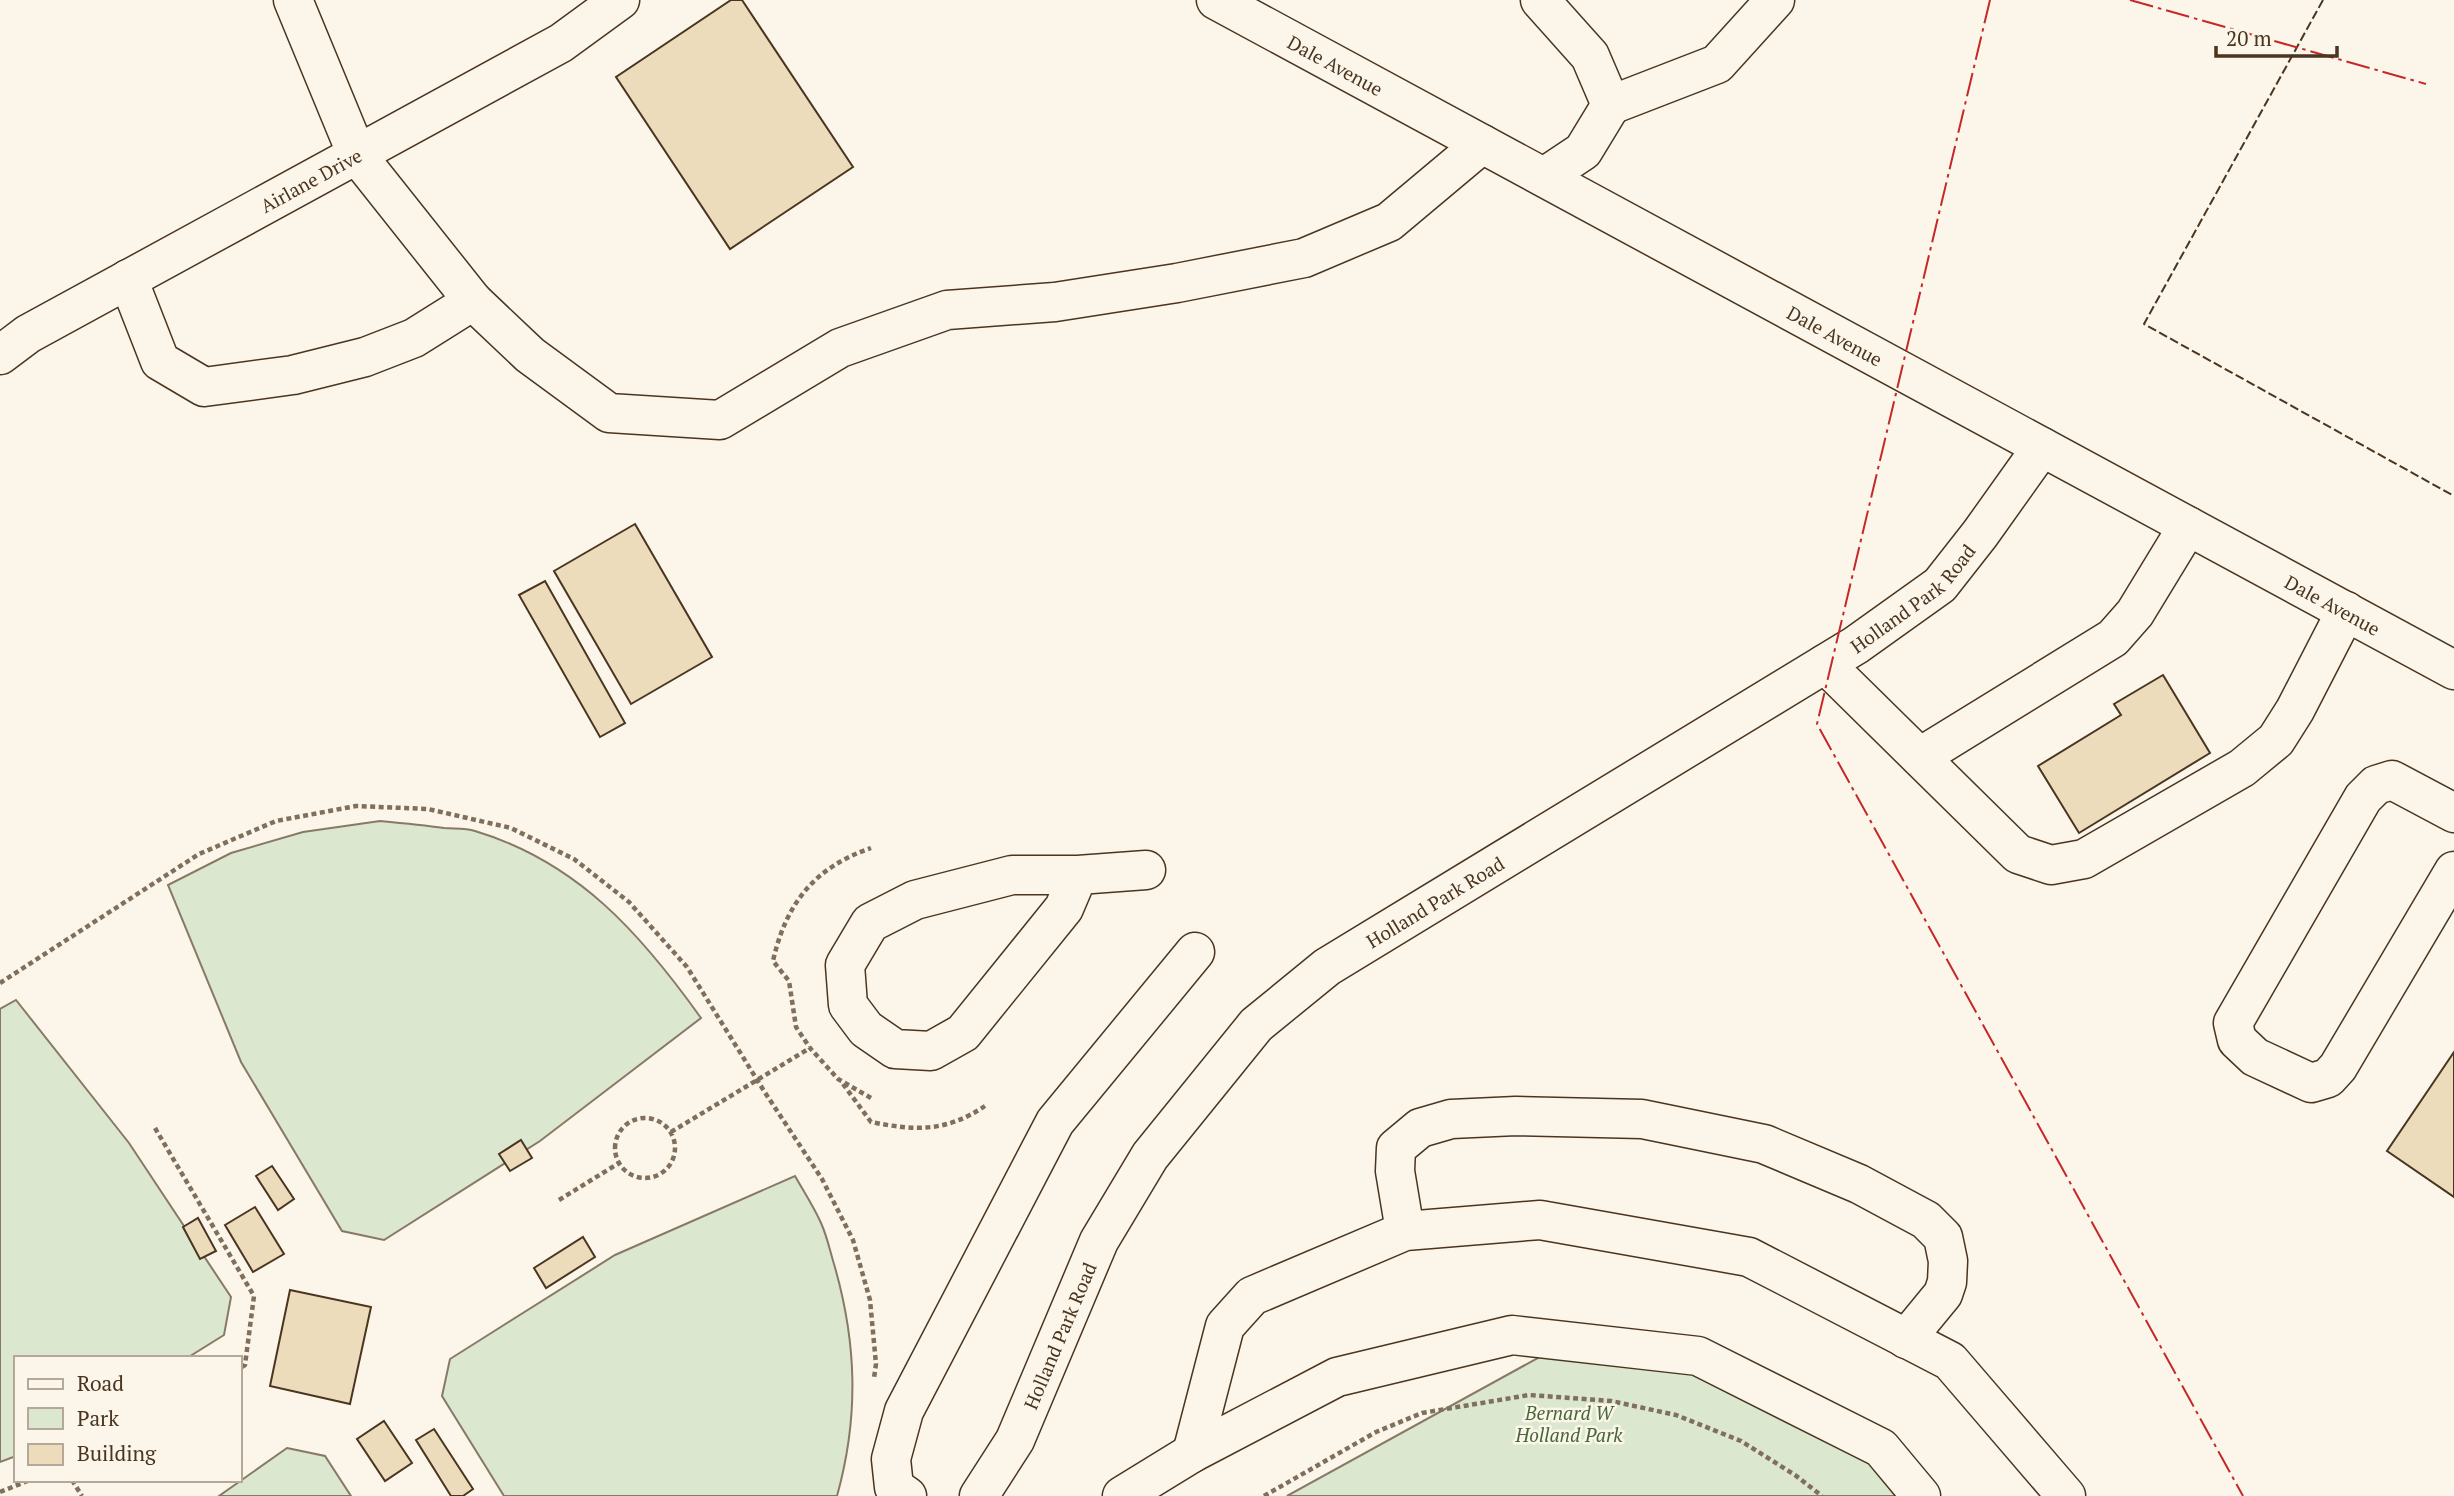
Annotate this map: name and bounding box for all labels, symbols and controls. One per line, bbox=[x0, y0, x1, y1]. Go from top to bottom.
scale bar bbox=[2216, 14, 2337, 58]
text: 20 m bbox=[2226, 24, 2272, 52]
street label: Dale Avenue bbox=[1284, 29, 1388, 101]
street label: Airlane Drive bbox=[255, 142, 366, 218]
street label: Dale Avenue bbox=[1783, 299, 1887, 371]
street label: Holland Park Road bbox=[1845, 538, 1980, 658]
street label: Dale Avenue bbox=[2281, 569, 2385, 640]
street label: Holland Park Road bbox=[1361, 850, 1509, 953]
street label: Holland Park Road bbox=[1017, 1258, 1101, 1413]
legend bbox=[14, 1356, 242, 1482]
text: Road bbox=[77, 1369, 124, 1397]
park label: Bernard W Holland Park bbox=[1515, 1400, 1623, 1447]
text: Park bbox=[77, 1404, 119, 1432]
text: Building bbox=[77, 1439, 157, 1467]

